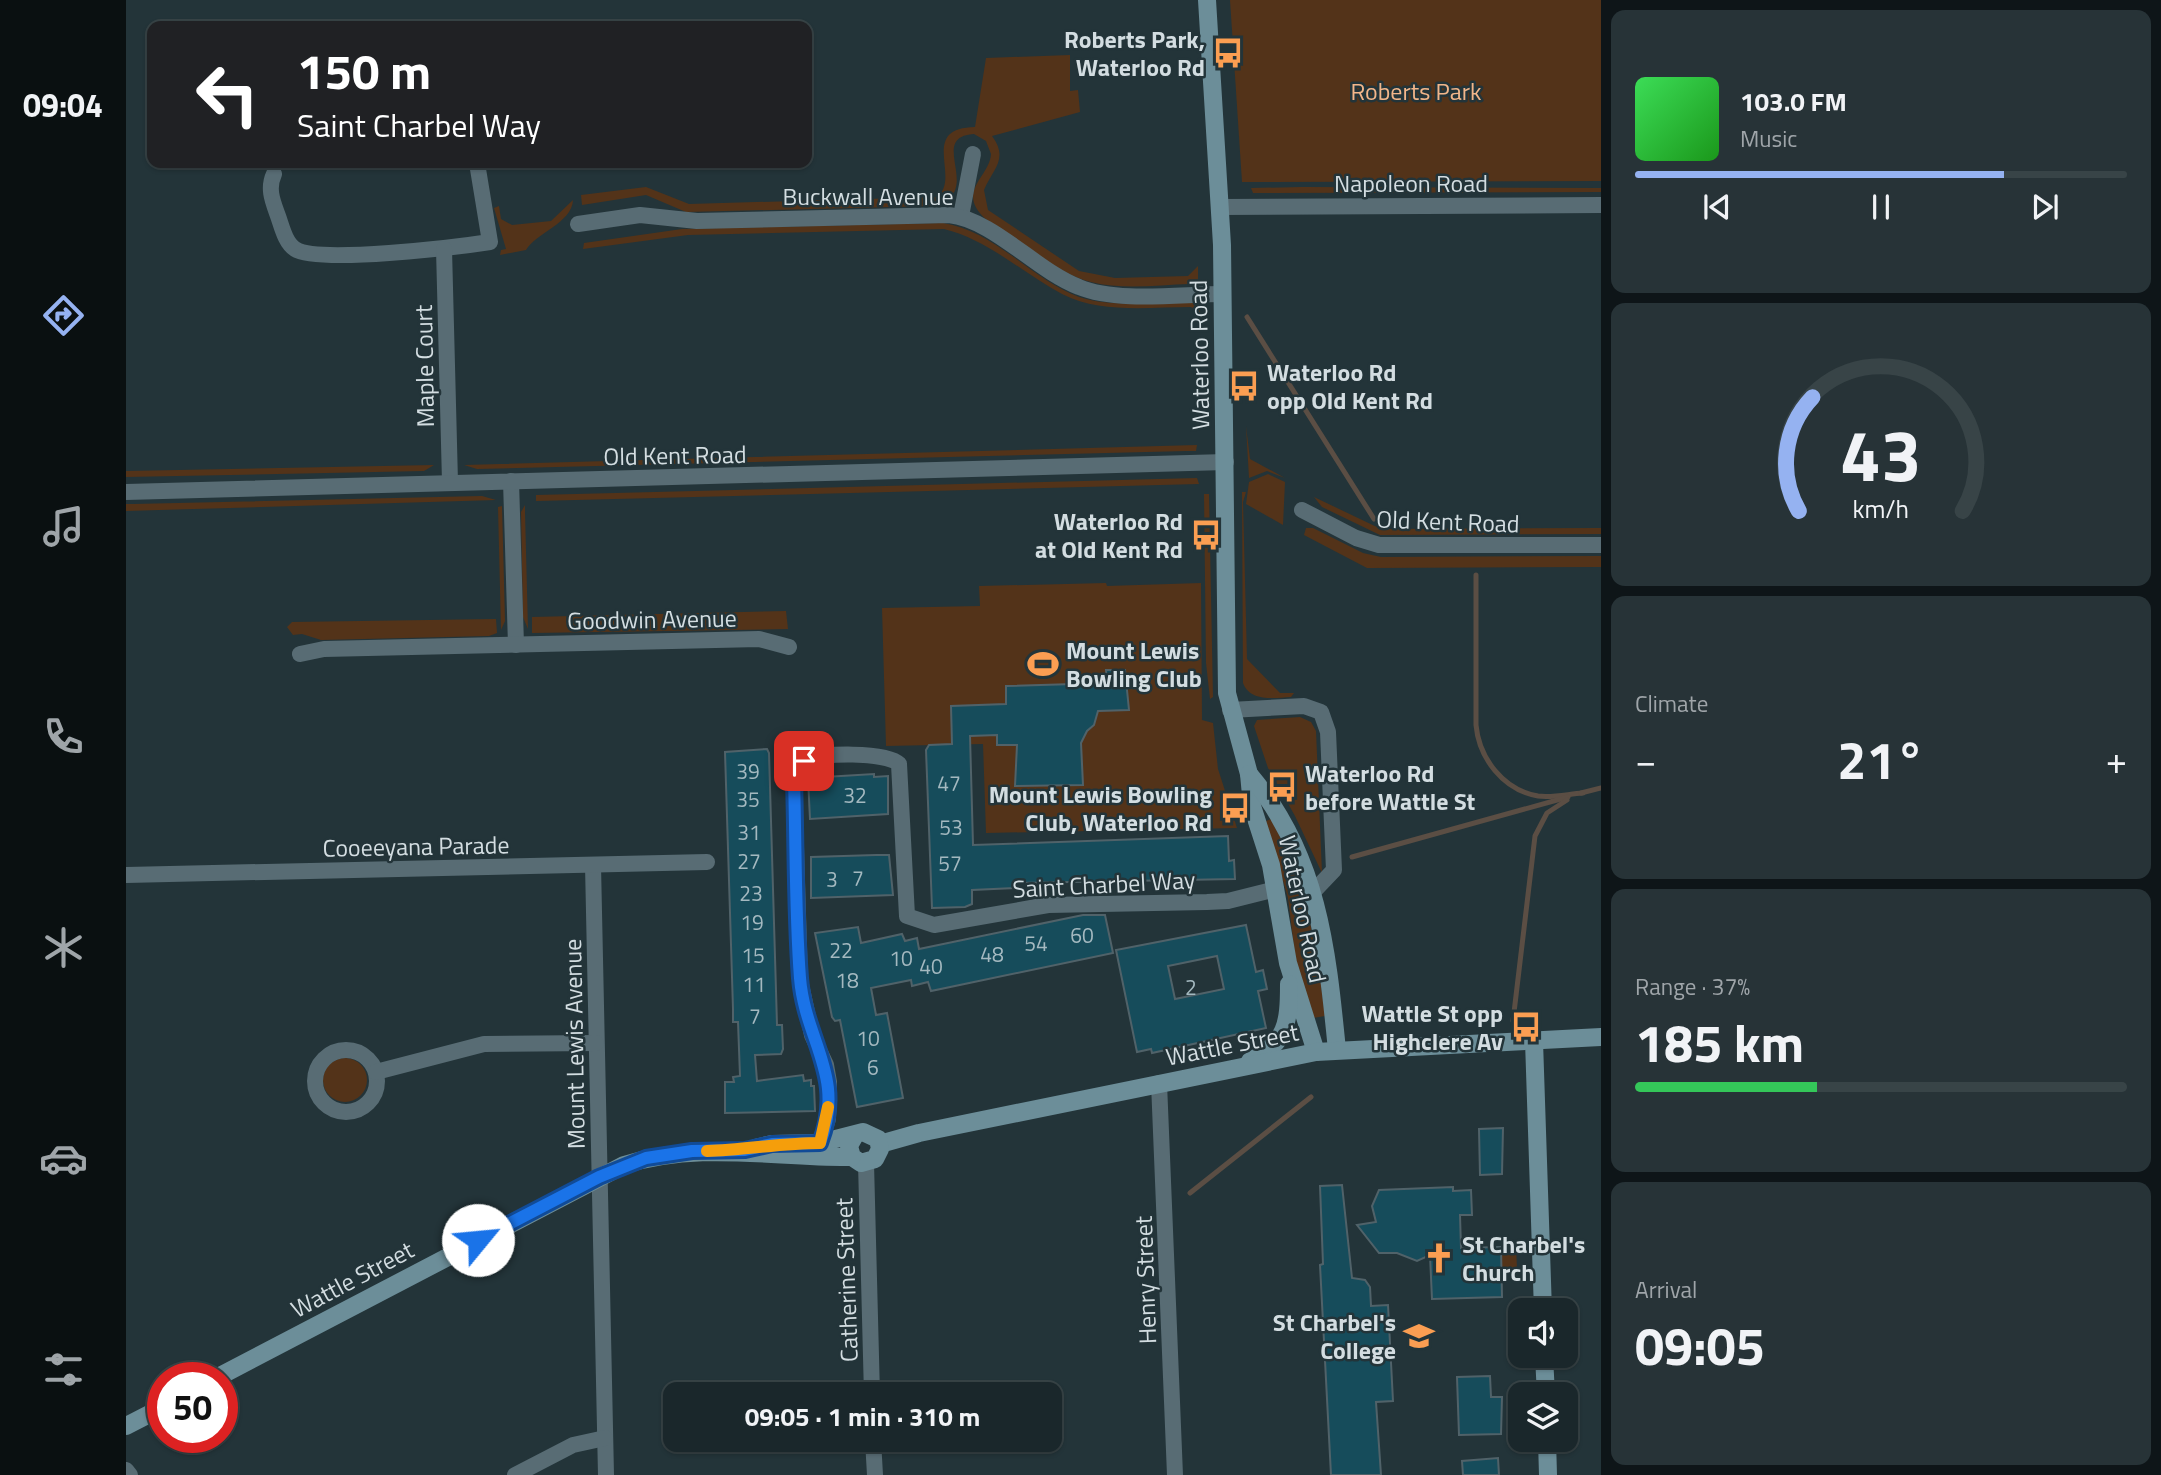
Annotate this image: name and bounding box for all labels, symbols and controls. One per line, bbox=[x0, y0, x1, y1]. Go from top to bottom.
place label: Roberts Park, Waterloo Rd bbox=[1064, 21, 1205, 85]
text: 150 m bbox=[297, 33, 431, 108]
bus stop icon: Roberts Park, Waterloo Rd bbox=[1211, 36, 1245, 70]
icon: left bbox=[182, 49, 273, 140]
park label: Roberts Park bbox=[1350, 73, 1482, 109]
text: 09:04 bbox=[23, 81, 103, 129]
text: 103.0 FM bbox=[1740, 82, 1847, 121]
text: Saint Charbel Way bbox=[297, 101, 541, 149]
text: Music bbox=[1740, 121, 1797, 156]
street label: Napoleon Road bbox=[1334, 165, 1488, 201]
street label: Buckwall Avenue bbox=[782, 178, 954, 214]
icon: previous bbox=[1698, 188, 1736, 226]
icon: pause bbox=[1862, 188, 1900, 226]
icon: next bbox=[2026, 188, 2064, 226]
street label: Waterloo Road bbox=[1180, 280, 1218, 430]
icon: directions bbox=[39, 291, 88, 340]
street label: Maple Court bbox=[405, 304, 443, 428]
place label: Waterloo Rd opp Old Kent Rd bbox=[1267, 354, 1433, 418]
bus stop icon: Waterloo Rd opp Old Kent Rd bbox=[1227, 369, 1261, 403]
text: 43 bbox=[1840, 399, 1922, 509]
street label: Old Kent Road bbox=[603, 436, 747, 474]
text: km/h bbox=[1853, 489, 1909, 527]
street label: Old Kent Road bbox=[1376, 501, 1520, 541]
icon: music bbox=[39, 502, 88, 551]
place label: Waterloo Rd at Old Kent Rd bbox=[1035, 503, 1183, 567]
bus stop icon: Waterloo Rd at Old Kent Rd bbox=[1189, 518, 1223, 552]
street label: Goodwin Avenue bbox=[567, 600, 737, 638]
place label: Mount Lewis Bowling Club bbox=[1066, 632, 1202, 696]
sports icon: Mount Lewis Bowling Club bbox=[1026, 647, 1060, 681]
text: Climate bbox=[1635, 686, 1708, 721]
icon: phone bbox=[39, 712, 88, 761]
text: 21° bbox=[1837, 720, 1925, 799]
pin bbox=[774, 731, 834, 791]
text: − bbox=[1635, 731, 1656, 789]
text: + bbox=[2106, 731, 2127, 789]
icon: arrive bbox=[785, 742, 823, 780]
house number: 39 bbox=[736, 755, 760, 787]
place label: Waterloo Rd before Wattle St bbox=[1305, 755, 1476, 819]
house number: 47 bbox=[937, 767, 961, 799]
bus stop icon: Waterloo Rd before Wattle St bbox=[1265, 770, 1299, 804]
place label: Mount Lewis Bowling Club, Waterloo Rd bbox=[989, 776, 1212, 840]
house number: 32 bbox=[843, 779, 867, 811]
house number: 35 bbox=[736, 783, 760, 815]
bus stop icon: Mount Lewis Bowling Club, Waterloo Rd bbox=[1218, 791, 1252, 825]
house number: 53 bbox=[939, 811, 963, 843]
house number: 31 bbox=[737, 816, 761, 848]
street label: Cooeeyana Parade bbox=[322, 826, 510, 866]
street label: Waterloo Road bbox=[1270, 832, 1336, 986]
house number: 27 bbox=[737, 845, 761, 877]
house number: 57 bbox=[938, 847, 962, 879]
street label: Saint Charbel Way bbox=[1012, 861, 1197, 907]
house number: 7 bbox=[852, 862, 864, 894]
house number: 3 bbox=[826, 863, 838, 895]
house number: 23 bbox=[739, 877, 763, 909]
house number: 19 bbox=[740, 906, 764, 938]
house number: 60 bbox=[1070, 919, 1094, 951]
icon: climate bbox=[39, 923, 88, 972]
house number: 54 bbox=[1024, 927, 1048, 959]
house number: 22 bbox=[829, 934, 853, 966]
street label: Mount Lewis Avenue bbox=[554, 938, 594, 1150]
house number: 48 bbox=[980, 938, 1004, 970]
house number: 15 bbox=[741, 939, 765, 971]
house number: 10 bbox=[889, 942, 913, 974]
house number: 40 bbox=[919, 950, 943, 982]
house number: 18 bbox=[835, 964, 859, 996]
house number: 11 bbox=[742, 968, 766, 1000]
text: Range · 37% bbox=[1635, 969, 1750, 1004]
house number: 2 bbox=[1185, 971, 1197, 1003]
place label: Wattle St opp Highclere Av bbox=[1361, 995, 1503, 1059]
house number: 7 bbox=[749, 1000, 761, 1032]
text: 185 km bbox=[1635, 1003, 1804, 1082]
bus stop icon: Wattle St opp Highclere Av bbox=[1509, 1010, 1543, 1044]
street label: Wattle Street bbox=[1163, 1013, 1302, 1075]
house number: 10 bbox=[856, 1022, 880, 1054]
house number: 6 bbox=[867, 1051, 879, 1083]
icon: car bbox=[39, 1134, 88, 1183]
street label: Catherine Street bbox=[825, 1197, 867, 1363]
position arrow bbox=[441, 1203, 515, 1277]
street label: Henry Street bbox=[1125, 1215, 1165, 1345]
place label: St Charbel's Church bbox=[1462, 1226, 1585, 1290]
street label: Wattle Street bbox=[284, 1231, 420, 1326]
church icon: St Charbel's Church bbox=[1422, 1241, 1456, 1275]
text: Arrival bbox=[1635, 1272, 1697, 1307]
map controls bbox=[1508, 1298, 1578, 1452]
button: sound bbox=[1508, 1298, 1578, 1368]
place label: St Charbel's College bbox=[1273, 1304, 1396, 1368]
text: 09:05 bbox=[1635, 1306, 1765, 1385]
school or university icon: St Charbel's College bbox=[1402, 1319, 1436, 1353]
icon: filters bbox=[39, 1345, 88, 1394]
speed limit sign: 50 bbox=[147, 1362, 238, 1453]
button: layers bbox=[1508, 1382, 1578, 1452]
text: 09:05 · 1 min · 310 m bbox=[745, 1397, 980, 1436]

